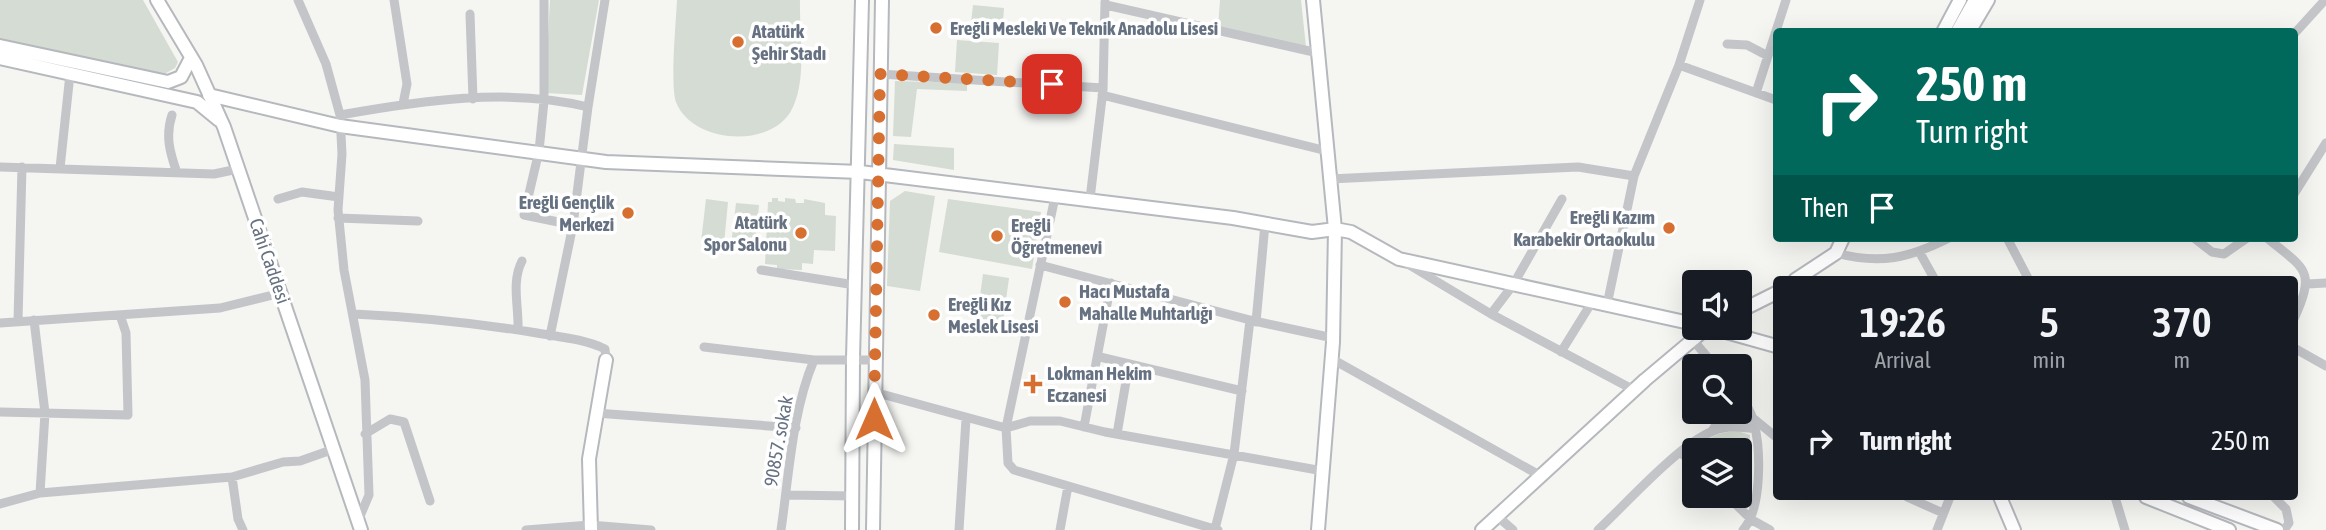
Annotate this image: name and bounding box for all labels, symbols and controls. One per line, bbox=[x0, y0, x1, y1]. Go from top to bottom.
place label: Ereğli Mesleki Ve Teknik Anadolu Lisesi bbox=[950, 17, 1218, 39]
place label: Atatürk Şehir Stadı bbox=[751, 20, 826, 64]
marker: Ereğli Mesleki Ve Teknik Anadolu Lisesi bbox=[928, 20, 944, 36]
marker: Atatürk Şehir Stadı bbox=[730, 34, 746, 50]
pin bbox=[1022, 54, 1082, 114]
text: 250 m bbox=[1916, 55, 2027, 111]
icon: right bbox=[1801, 56, 1892, 147]
icon: arrive bbox=[1033, 65, 1071, 103]
text: Turn right bbox=[1916, 113, 2029, 150]
icon: arrive bbox=[1863, 189, 1901, 227]
place label: Ereğli Gençlik Merkezi bbox=[519, 191, 615, 235]
text: Then bbox=[1801, 193, 1849, 223]
marker: Ereğli Gençlik Merkezi bbox=[620, 205, 636, 221]
place label: Ereğli Kazım Karabekir Ortaokulu bbox=[1513, 206, 1655, 250]
place label: Atatürk Spor Salonu bbox=[704, 211, 788, 255]
place label: Ereğli Öğretmenevi bbox=[1011, 214, 1102, 258]
street label: Cahi Caddesi bbox=[245, 215, 295, 307]
marker: Ereğli Kazım Karabekir Ortaokulu bbox=[1661, 220, 1677, 236]
marker: Atatürk Spor Salonu bbox=[793, 225, 809, 241]
marker: Ereğli Öğretmenevi bbox=[989, 228, 1005, 244]
map controls bbox=[1682, 270, 1752, 508]
button: sound bbox=[1682, 270, 1752, 340]
place label: Hacı Mustafa Mahalle Muhtarlığı bbox=[1079, 280, 1213, 324]
place label: Ereğli Kız Meslek Lisesi bbox=[948, 293, 1039, 337]
marker: Hacı Mustafa Mahalle Muhtarlığı bbox=[1057, 294, 1073, 310]
text: 19:26 bbox=[1860, 298, 1946, 346]
text: 5 bbox=[2039, 298, 2059, 346]
text: 370 bbox=[2152, 298, 2211, 346]
marker: Ereğli Kız Meslek Lisesi bbox=[926, 307, 942, 323]
text: Arrival bbox=[1875, 347, 1931, 373]
text: min bbox=[2033, 347, 2066, 373]
text: m bbox=[2174, 347, 2190, 373]
button: search bbox=[1682, 354, 1752, 424]
place label: Lokman Hekim Eczanesi bbox=[1047, 362, 1152, 406]
marker: Lokman Hekim Eczanesi bbox=[1025, 376, 1041, 392]
position arrow bbox=[837, 382, 911, 456]
street label: 90857. sokak bbox=[759, 393, 797, 488]
icon: right bbox=[1801, 422, 1839, 460]
text: Turn right bbox=[1860, 426, 1951, 456]
text: 250 m bbox=[2211, 426, 2270, 456]
button: layers bbox=[1682, 438, 1752, 508]

